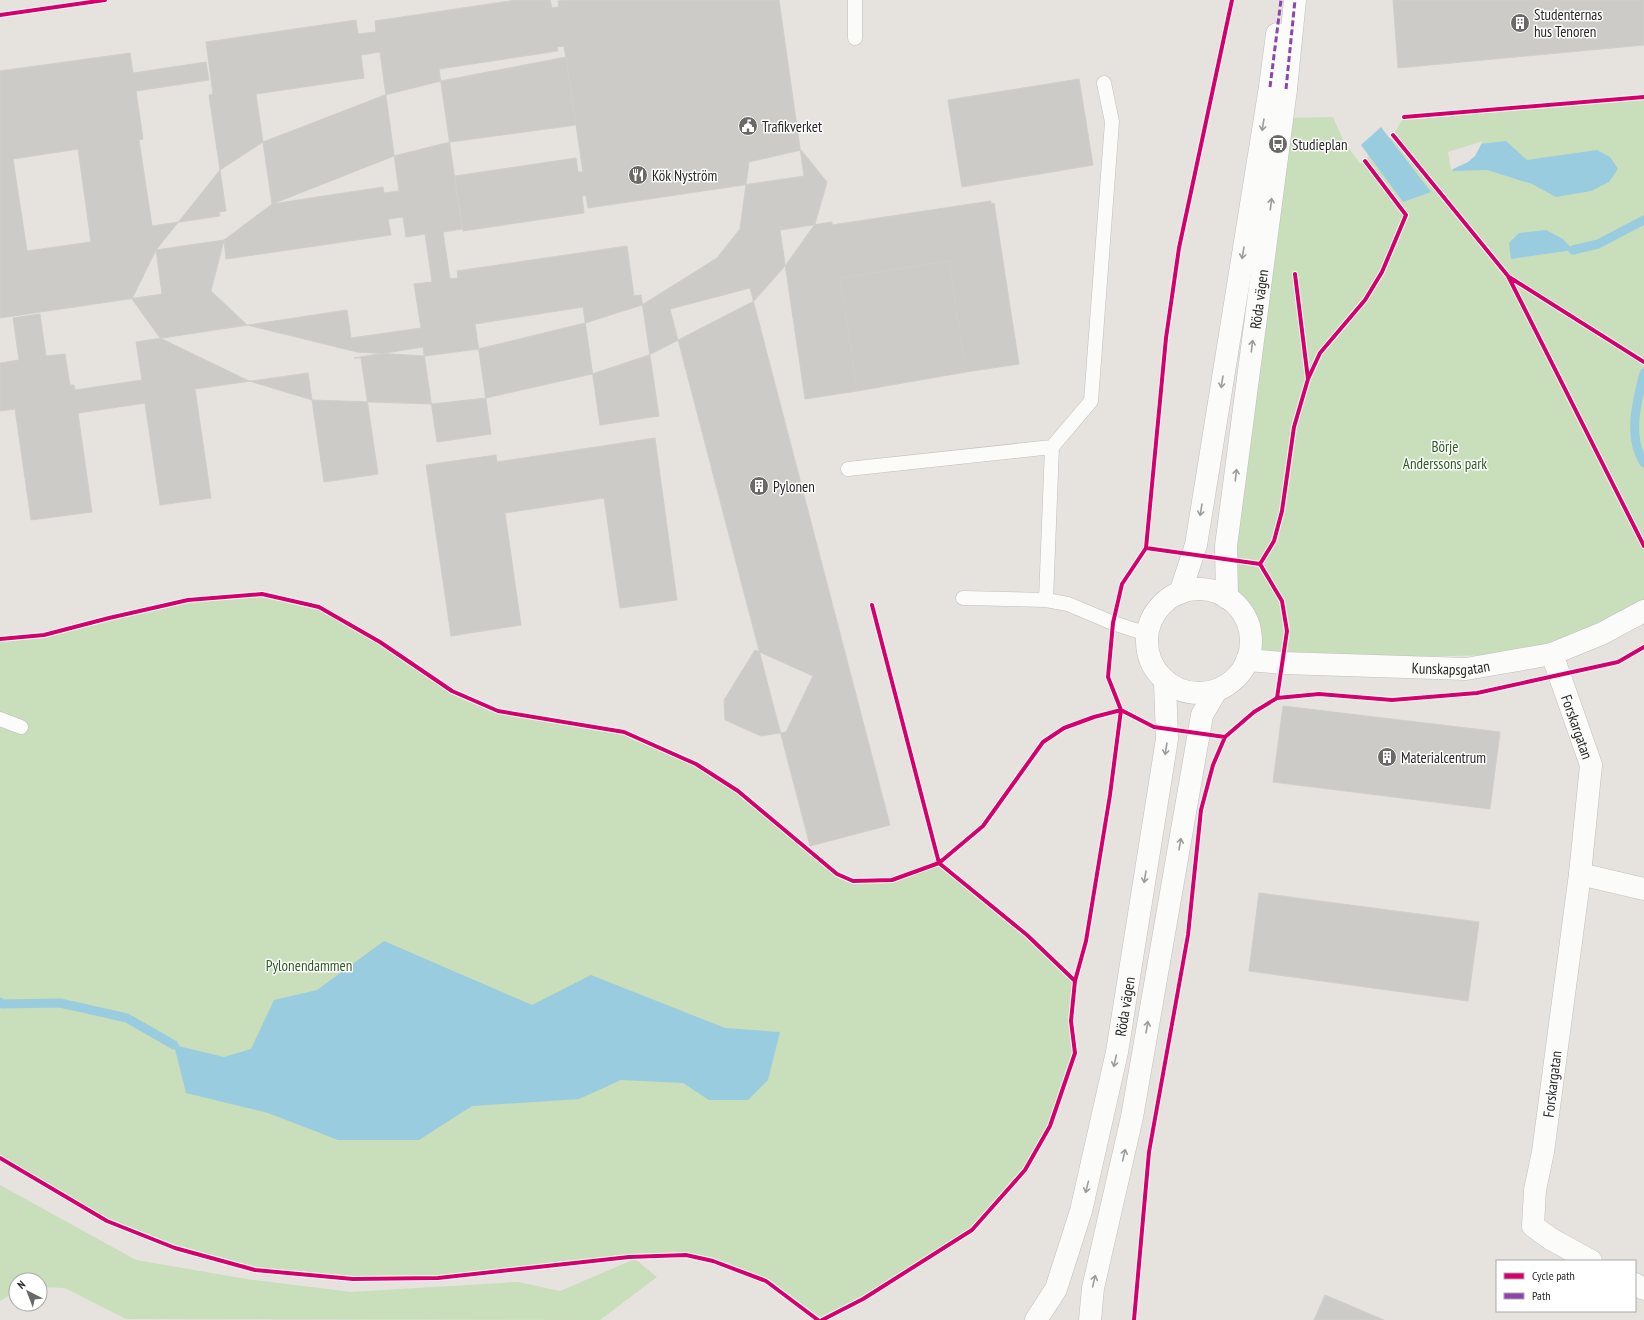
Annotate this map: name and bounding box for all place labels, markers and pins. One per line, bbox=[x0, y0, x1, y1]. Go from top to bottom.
place label: Studenternas hus Tenoren bbox=[1534, 5, 1602, 41]
building icon: Studenternas hus Tenoren bbox=[1509, 12, 1531, 34]
public building icon: Trafikverket bbox=[737, 115, 759, 137]
place label: Trafikverket bbox=[762, 117, 822, 136]
bus stop icon: Studieplan bbox=[1267, 133, 1289, 155]
place label: Studieplan bbox=[1292, 135, 1348, 154]
restaurant icon: Kök Nyström bbox=[627, 164, 649, 186]
place label: Kök Nyström bbox=[652, 166, 717, 185]
building icon: Pylonen bbox=[748, 475, 770, 497]
place label: Pylonen bbox=[773, 477, 815, 496]
building icon: Materialcentrum bbox=[1376, 746, 1398, 768]
place label: Materialcentrum bbox=[1401, 748, 1486, 767]

